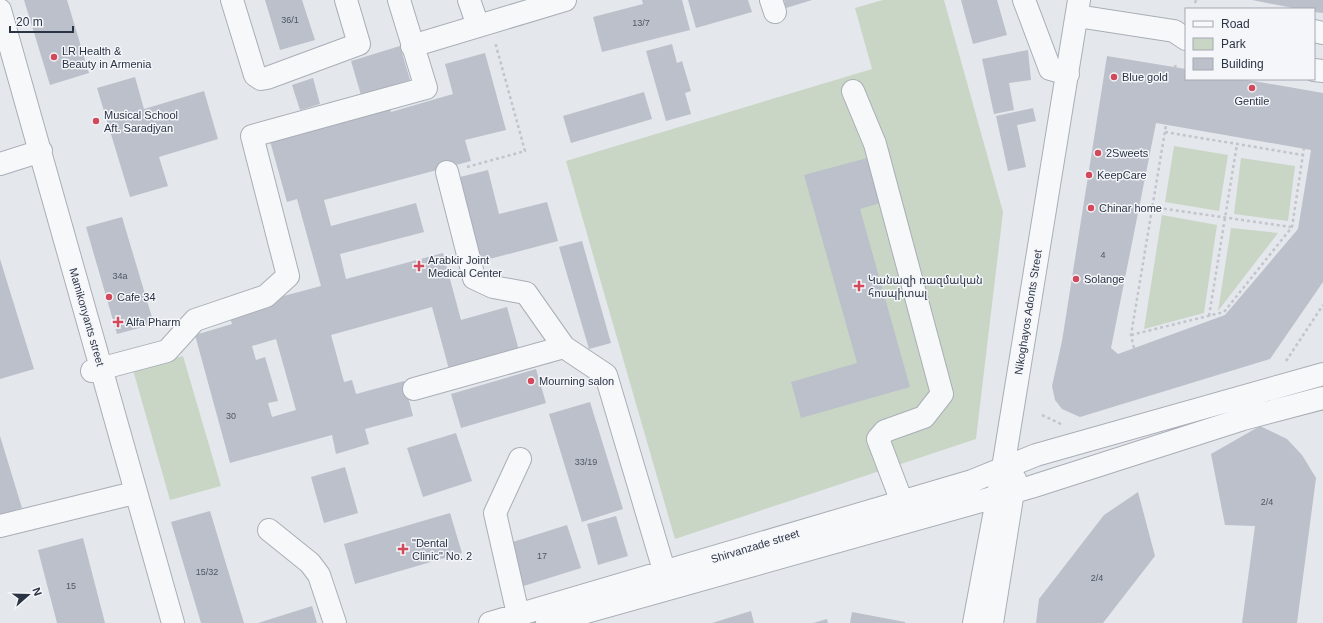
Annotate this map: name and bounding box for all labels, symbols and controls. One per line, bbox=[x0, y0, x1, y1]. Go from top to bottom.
scale bar bbox=[10, 8, 73, 34]
legend bbox=[1185, 8, 1315, 80]
text: 20 m bbox=[16, 15, 43, 29]
house number: 36/1 bbox=[281, 15, 299, 25]
text: Road bbox=[1221, 17, 1250, 31]
house number: 13/7 bbox=[632, 18, 650, 28]
text: Park bbox=[1221, 37, 1247, 51]
place label: LR Health & Beauty in Armenia bbox=[62, 45, 152, 70]
marker: LR Health & Beauty in Armenia bbox=[49, 52, 59, 62]
text: Building bbox=[1221, 57, 1264, 71]
place label: Blue gold bbox=[1122, 71, 1168, 83]
marker: Blue gold bbox=[1109, 72, 1119, 82]
marker: Gentile bbox=[1247, 83, 1257, 93]
place label: Gentile bbox=[1235, 95, 1269, 107]
place label: Musical School Aft. Saradjyan bbox=[104, 109, 178, 134]
marker: Musical School Aft. Saradjyan bbox=[91, 116, 101, 126]
place label: 2Sweets bbox=[1106, 147, 1149, 159]
marker: 2Sweets bbox=[1093, 148, 1103, 158]
place label: KeepCare bbox=[1097, 169, 1147, 181]
marker: KeepCare bbox=[1084, 170, 1094, 180]
place label: Chinar home bbox=[1099, 202, 1162, 214]
marker: Chinar home bbox=[1086, 203, 1096, 213]
street label: Nikoghayos Adonts Street bbox=[1012, 249, 1044, 375]
house number: 4 bbox=[1100, 250, 1106, 260]
place label: Arabkir Joint Medical Center bbox=[428, 254, 502, 279]
marker: Arabkir Joint Medical Center bbox=[413, 260, 425, 272]
street label: Mamikonyants street bbox=[67, 267, 107, 367]
house number: 34a bbox=[112, 271, 128, 281]
place label: Solange bbox=[1084, 273, 1124, 285]
place label: Կանազի ռազմական հոսպիտալ bbox=[868, 274, 983, 300]
marker: Solange bbox=[1071, 274, 1081, 284]
marker: Կանազի ռազմական հոսպիտալ bbox=[853, 280, 865, 292]
place label: Cafe 34 bbox=[117, 291, 156, 303]
marker: Cafe 34 bbox=[104, 292, 114, 302]
place label: Alfa Pharm bbox=[126, 316, 180, 328]
marker: Alfa Pharm bbox=[113, 317, 123, 327]
place label: Mourning salon bbox=[539, 375, 614, 387]
marker: Mourning salon bbox=[526, 376, 536, 386]
house number: 30 bbox=[226, 411, 236, 421]
house number: 33/19 bbox=[575, 457, 597, 467]
house number: 2/4 bbox=[1261, 497, 1273, 507]
street label: Shirvanzade street bbox=[709, 527, 801, 565]
place label: "Dental Clinic" No. 2 bbox=[412, 537, 472, 562]
marker: "Dental Clinic" No. 2 bbox=[397, 543, 409, 555]
house number: 17 bbox=[537, 551, 547, 561]
house number: 15/32 bbox=[196, 567, 218, 577]
house number: 2/4 bbox=[1091, 573, 1103, 583]
north arrow bbox=[8, 575, 48, 615]
house number: 15 bbox=[66, 581, 76, 591]
text: N bbox=[30, 586, 44, 597]

